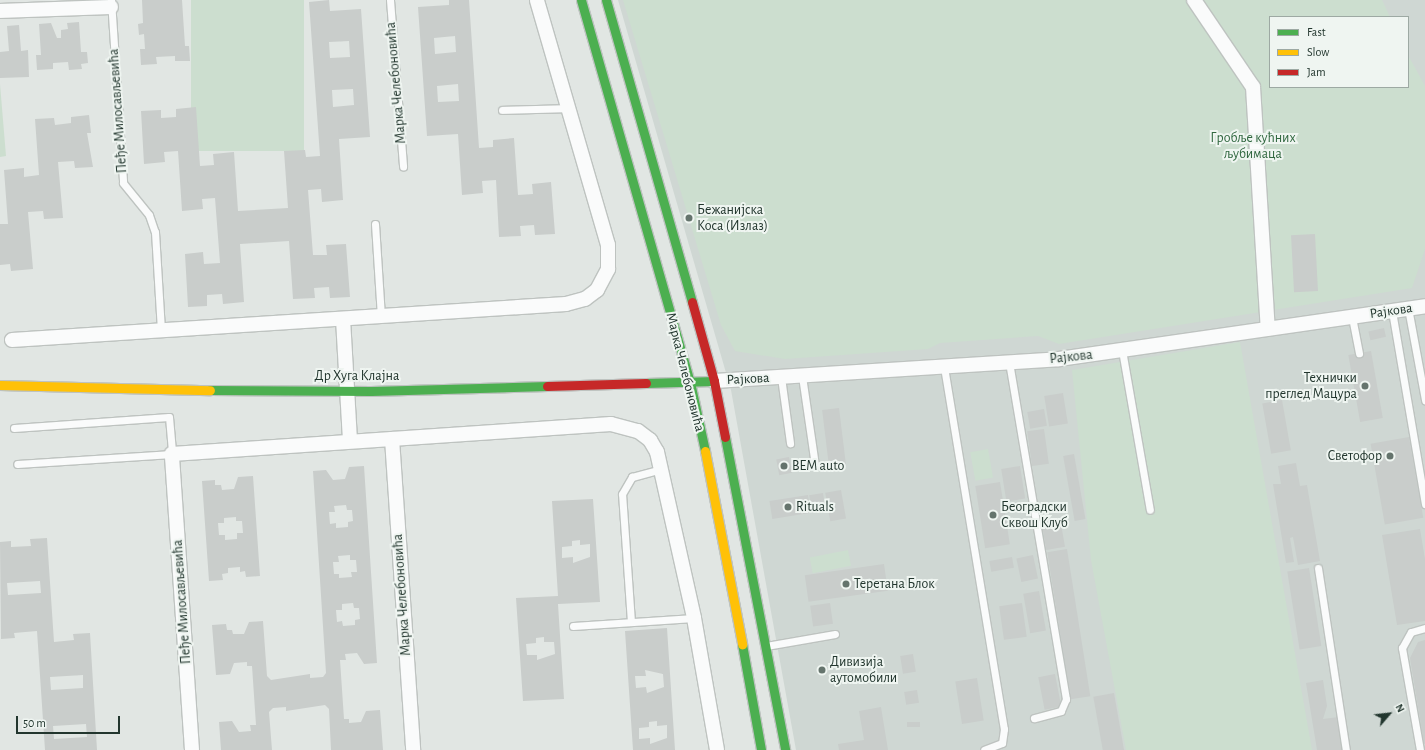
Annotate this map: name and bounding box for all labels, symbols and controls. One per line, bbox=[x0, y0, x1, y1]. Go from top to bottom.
legend bbox=[1269, 16, 1409, 88]
street label: Марка Челебоновића bbox=[382, 21, 410, 145]
text: Fast bbox=[1307, 26, 1326, 38]
text: Slow bbox=[1307, 46, 1329, 58]
street label: Пеђе Милосављевића bbox=[105, 48, 131, 174]
text: Jam bbox=[1307, 66, 1326, 78]
park label: Гробље кућних љубимаца bbox=[1210, 130, 1296, 162]
place label: Бежанијска Коса (Излаз) bbox=[697, 202, 768, 234]
marker: Бежанијска Коса (Излаз) bbox=[684, 213, 694, 223]
street label: Рајкова bbox=[1368, 300, 1414, 322]
street label: Марка Челебоновића bbox=[662, 311, 708, 433]
street label: Рајкова bbox=[1049, 346, 1093, 368]
street label: Др Хуга Клајна bbox=[315, 368, 399, 384]
street label: Рајкова bbox=[726, 369, 770, 389]
place label: Технички преглед Мацура bbox=[1265, 370, 1357, 402]
marker: Технички преглед Мацура bbox=[1360, 381, 1370, 391]
place label: Светофор bbox=[1327, 448, 1382, 464]
marker: Светофор bbox=[1385, 451, 1395, 461]
place label: BEM auto bbox=[792, 458, 844, 474]
marker: BEM auto bbox=[779, 461, 789, 471]
place label: Rituals bbox=[796, 499, 834, 515]
place label: Београдски Сквош Клуб bbox=[1001, 499, 1068, 532]
marker: Rituals bbox=[783, 502, 793, 512]
marker: Београдски Сквош Клуб bbox=[988, 510, 998, 520]
street label: Марка Челебоновића bbox=[389, 534, 415, 656]
street label: Пеђе Милосављевића bbox=[169, 539, 195, 665]
place label: Теретана Блок bbox=[854, 576, 935, 592]
marker: Теретана Блок bbox=[841, 579, 851, 589]
place label: Дивизија аутомобили bbox=[830, 654, 897, 686]
marker: Дивизија аутомобили bbox=[817, 665, 827, 675]
north arrow bbox=[1369, 694, 1409, 734]
text: N bbox=[1393, 702, 1407, 714]
scale bar bbox=[18, 708, 122, 734]
text: 50 m bbox=[23, 717, 46, 729]

